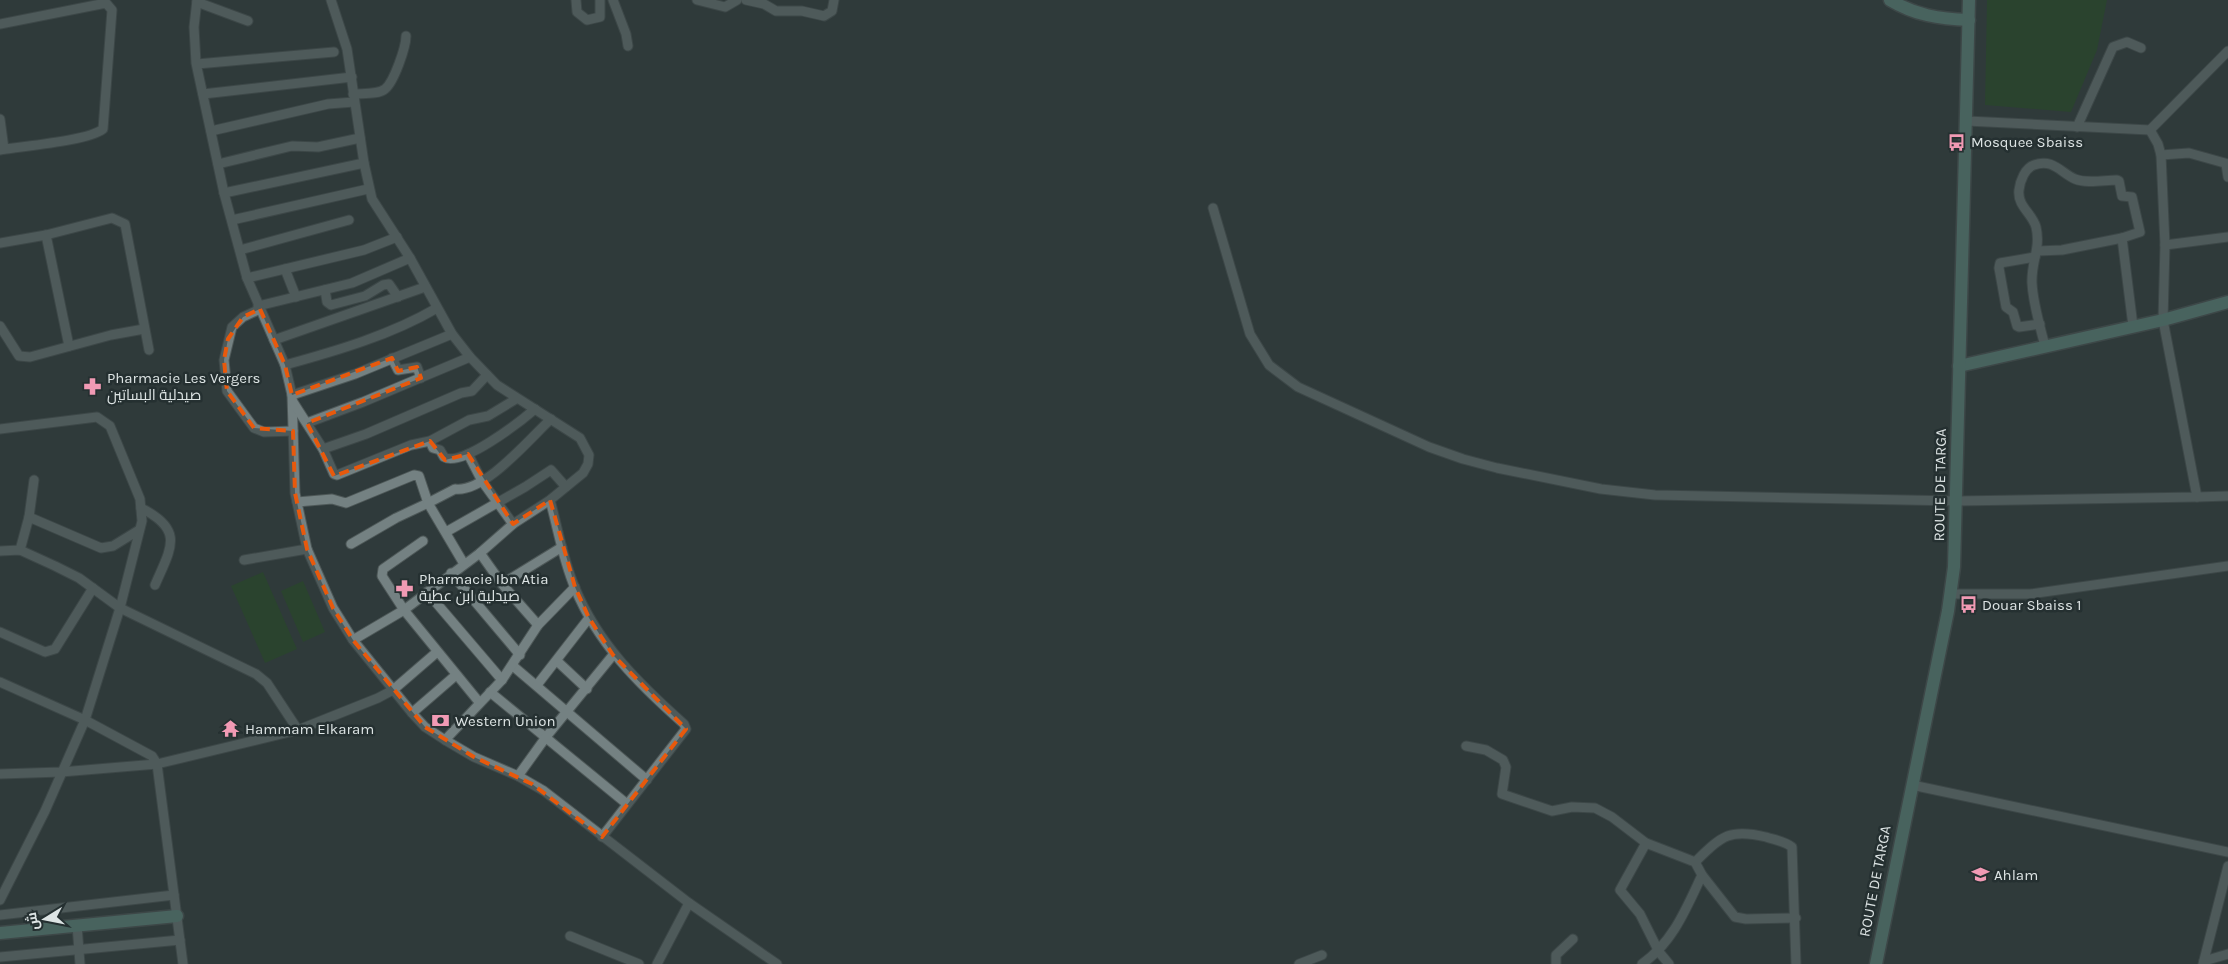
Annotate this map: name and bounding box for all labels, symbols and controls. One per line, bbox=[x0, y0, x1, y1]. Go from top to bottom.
bus stop icon: Mosquee Sbaiss bbox=[1947, 132, 1967, 152]
place label: Mosquee Sbaiss bbox=[1971, 133, 2083, 151]
place label: Pharmacie Les Vergers صيدلية البساتين bbox=[107, 369, 260, 405]
pharmacy icon: Pharmacie Les Vergers صيدلية البساتين bbox=[83, 377, 103, 397]
street label: ROUTE DE TARGA bbox=[1930, 428, 1950, 542]
place label: Pharmacie Ibn Atia صيدلية ابن عطية bbox=[419, 570, 549, 606]
pharmacy icon: Pharmacie Ibn Atia صيدلية ابن عطية bbox=[395, 578, 415, 598]
bus stop icon: Douar Sbaiss 1 bbox=[1958, 595, 1978, 615]
place label: Douar Sbaiss 1 bbox=[1982, 596, 2081, 614]
bank icon: Western Union bbox=[431, 711, 451, 731]
place label: Western Union bbox=[455, 712, 555, 730]
temple icon: Hammam Elkaram bbox=[221, 719, 241, 739]
place label: Hammam Elkaram bbox=[245, 720, 374, 738]
street label: ROUTE DE TARGA bbox=[1855, 823, 1895, 938]
school or university icon: Ahlam bbox=[1970, 865, 1990, 885]
place label: Ahlam bbox=[1994, 866, 2038, 884]
north arrow bbox=[20, 894, 70, 944]
text: ش bbox=[23, 911, 43, 931]

